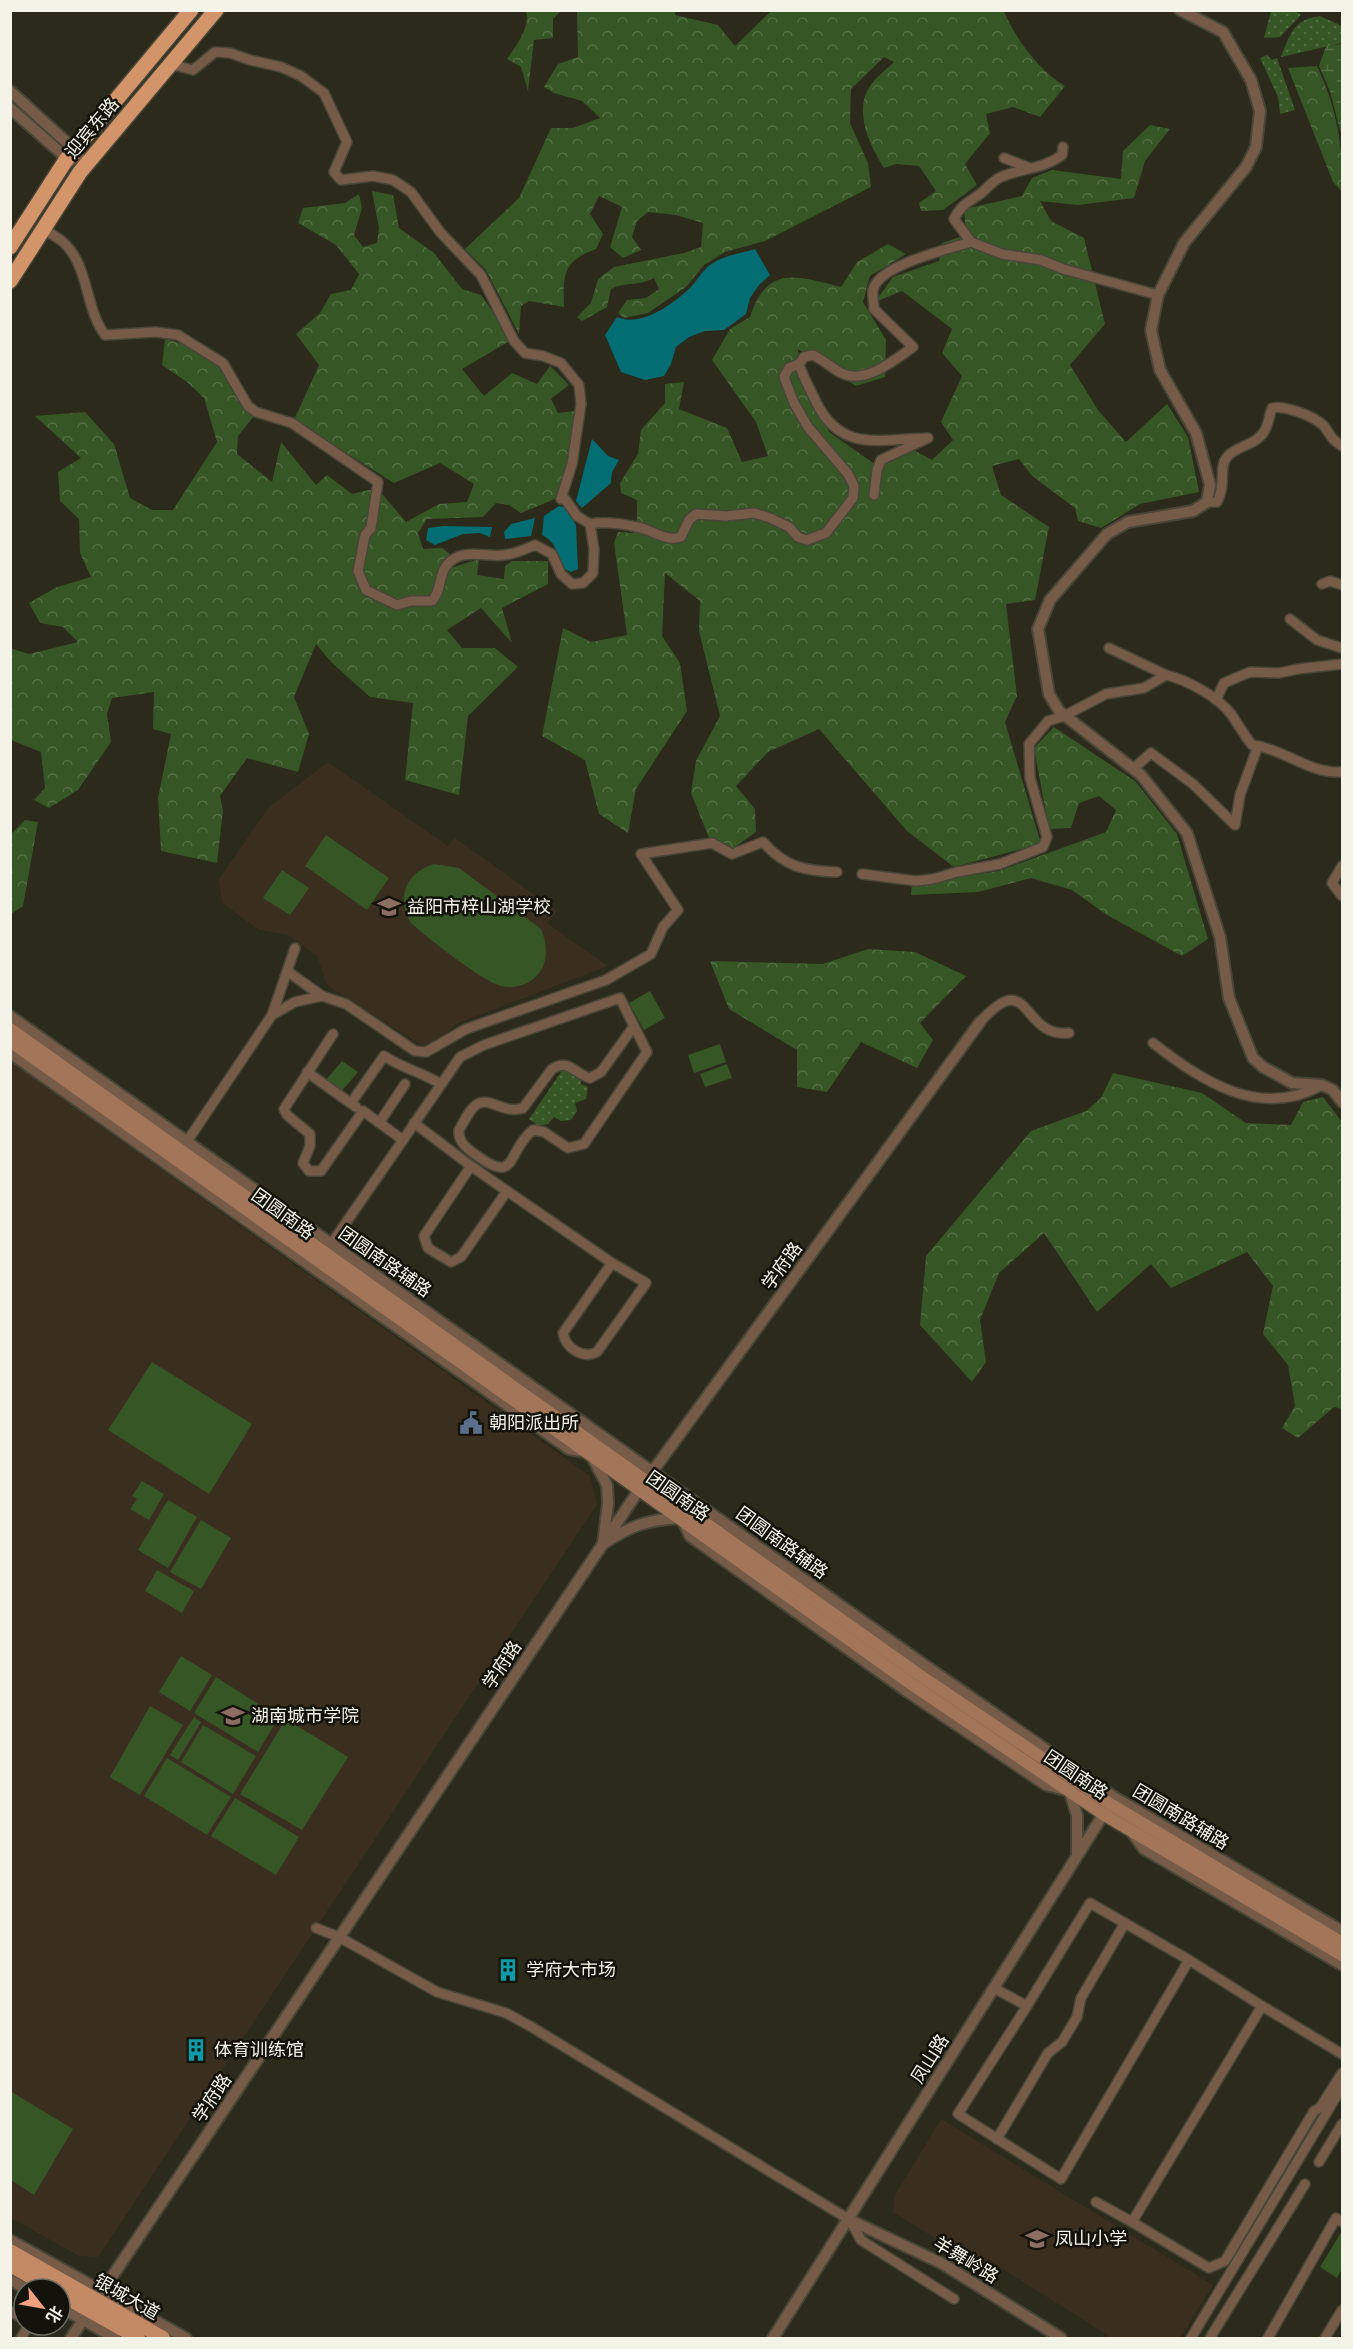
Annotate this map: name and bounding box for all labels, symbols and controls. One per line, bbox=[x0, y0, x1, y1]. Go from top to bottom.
street label: 迎宾东路 bbox=[59, 92, 126, 165]
school or university icon: 益阳市梓山湖学校 bbox=[376, 894, 402, 920]
place label: 益阳市梓山湖学校 bbox=[407, 894, 551, 921]
street label: 团圆南路 bbox=[246, 1182, 320, 1246]
street label: 团圆南路辅路 bbox=[333, 1220, 437, 1304]
street label: 学府路 bbox=[756, 1237, 809, 1296]
public building icon: 朝阳派出所 bbox=[458, 1410, 484, 1436]
place label: 朝阳派出所 bbox=[489, 1410, 579, 1437]
street label: 团圆南路 bbox=[640, 1465, 715, 1528]
street label: 团圆南路辅路 bbox=[730, 1501, 833, 1586]
street label: 学府路 bbox=[476, 1635, 529, 1695]
school or university icon: 湖南城市学院 bbox=[220, 1703, 246, 1729]
place label: 湖南城市学院 bbox=[251, 1703, 359, 1730]
street label: 团圆南路 bbox=[1038, 1744, 1113, 1807]
street label: 团圆南路辅路 bbox=[1128, 1778, 1234, 1857]
building icon: 学府大市场 bbox=[495, 1957, 521, 1983]
place label: 学府大市场 bbox=[526, 1957, 616, 1984]
street label: 凤山路 bbox=[905, 2029, 956, 2089]
building icon: 体育训练馆 bbox=[183, 2037, 209, 2063]
place label: 体育训练馆 bbox=[214, 2037, 304, 2064]
street label: 学府路 bbox=[186, 2068, 239, 2128]
school or university icon: 凤山小学 bbox=[1024, 2226, 1050, 2252]
place label: 凤山小学 bbox=[1055, 2226, 1127, 2253]
street label: 羊舞岭路 bbox=[928, 2230, 1004, 2291]
street label: 银城大道 bbox=[89, 2268, 165, 2327]
north arrow bbox=[12, 2277, 72, 2337]
text: 北 bbox=[40, 2301, 68, 2327]

